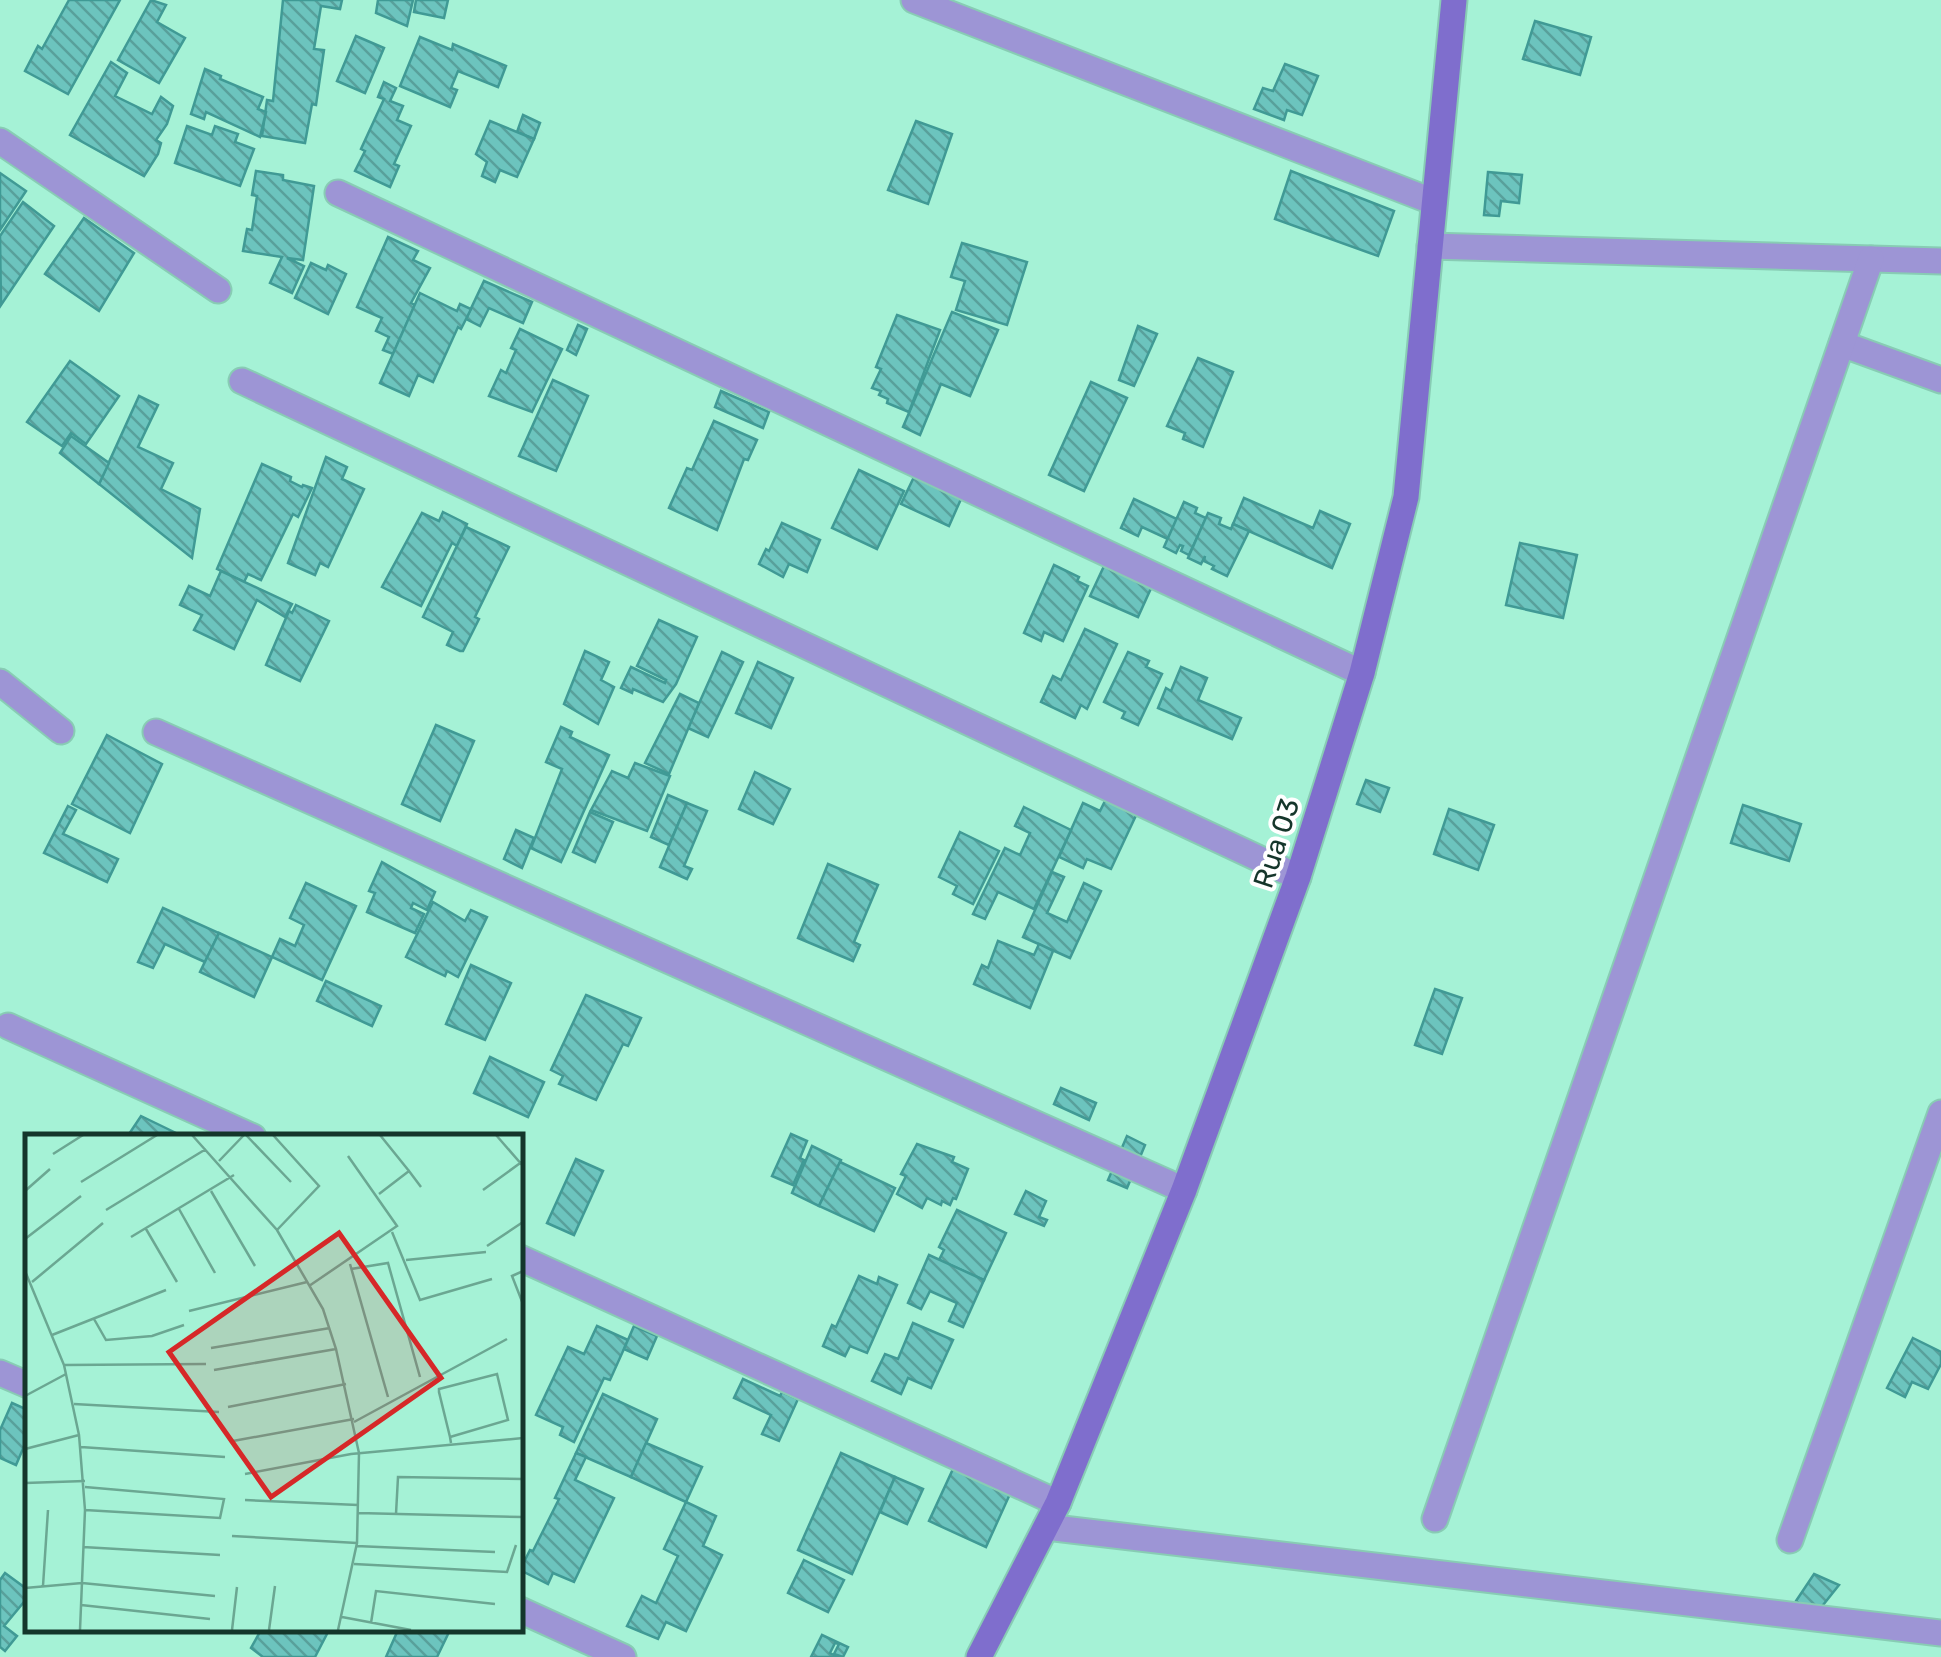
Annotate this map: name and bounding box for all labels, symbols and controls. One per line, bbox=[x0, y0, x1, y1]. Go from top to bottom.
street label: Rua 03 bbox=[1247, 794, 1306, 892]
inset map bbox=[25, 1134, 522, 1632]

